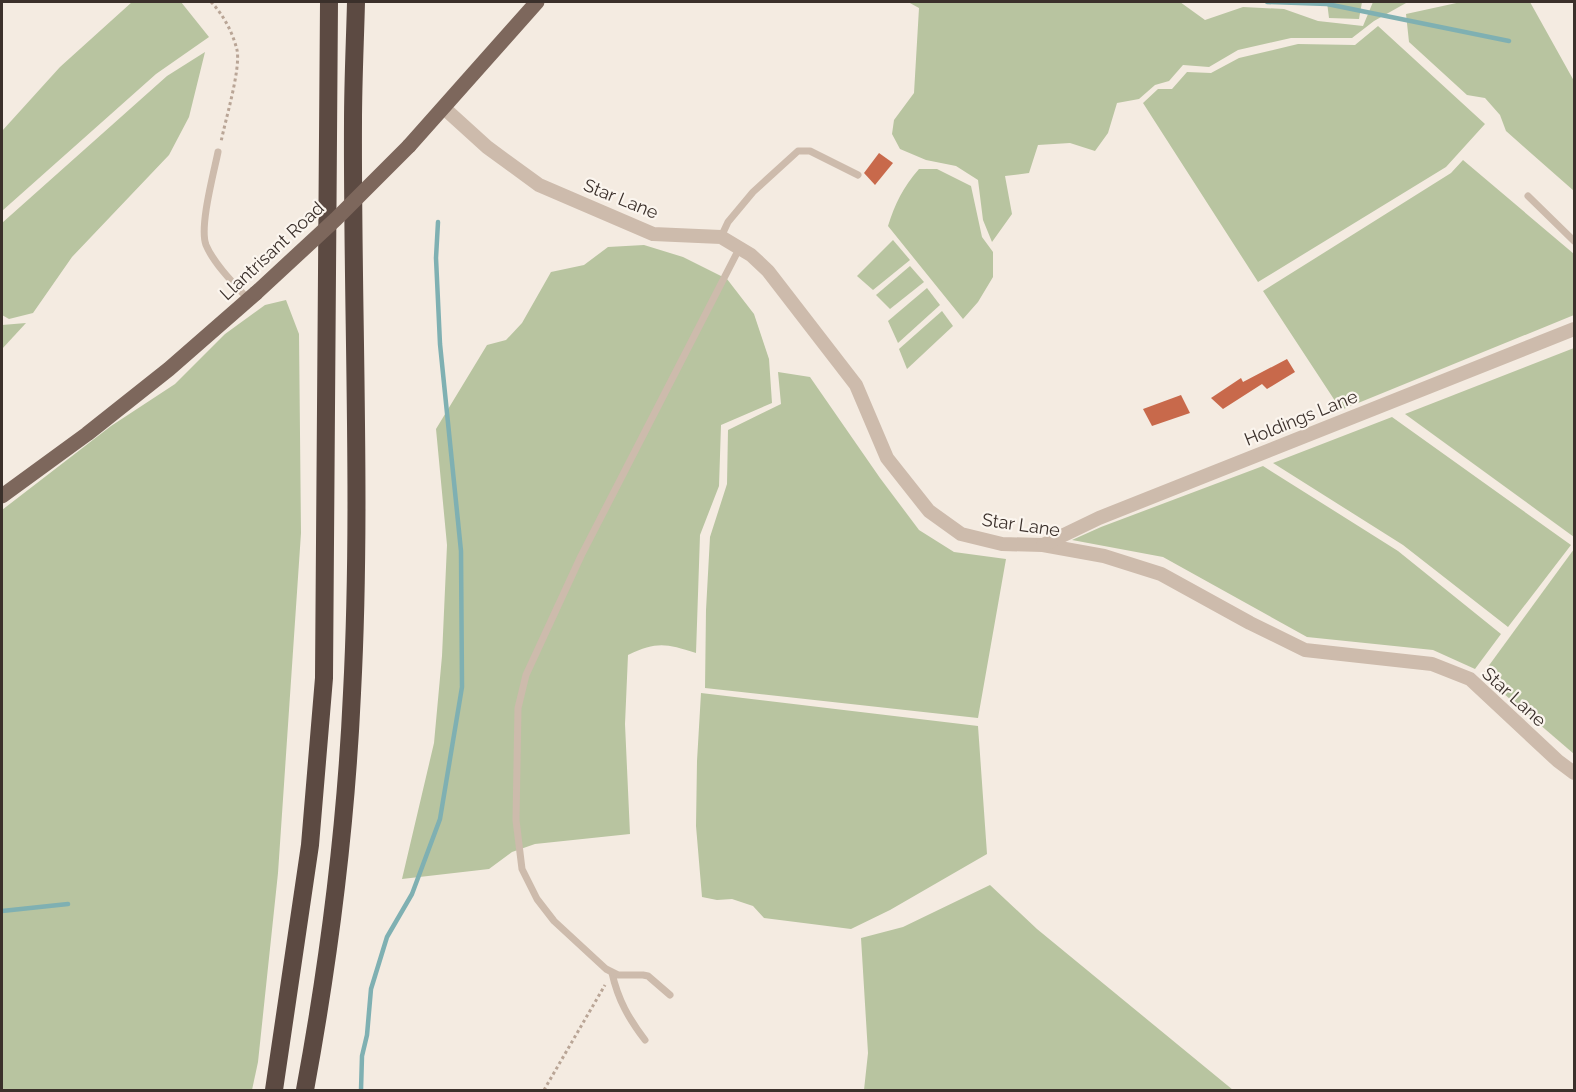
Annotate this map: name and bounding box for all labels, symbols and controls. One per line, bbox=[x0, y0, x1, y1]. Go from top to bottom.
street label: Star Lane bbox=[581, 174, 662, 223]
street label: Llantrisant Road bbox=[215, 197, 328, 304]
street label: Holdings Lane bbox=[1241, 385, 1361, 450]
street label: Star Lane bbox=[981, 509, 1062, 540]
street label: Star Lane bbox=[1478, 663, 1551, 731]

